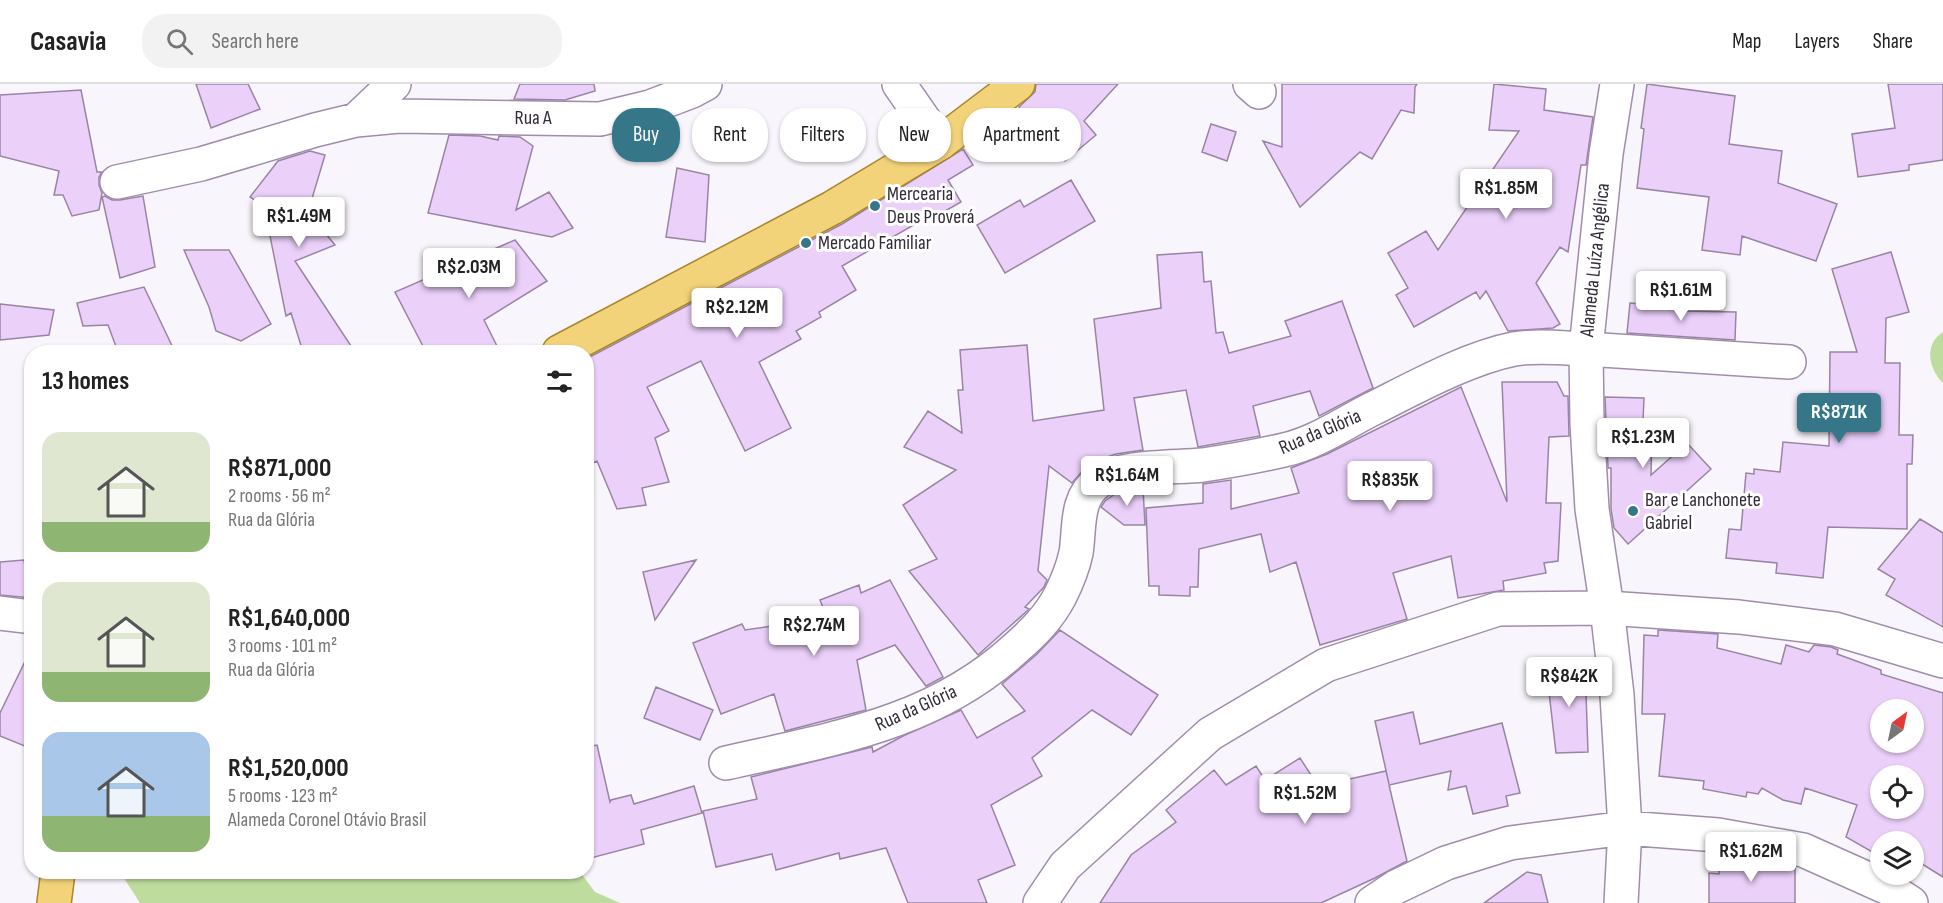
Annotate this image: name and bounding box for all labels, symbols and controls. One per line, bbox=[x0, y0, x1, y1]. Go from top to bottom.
search box bbox=[142, 14, 562, 68]
text: Casavia bbox=[30, 25, 106, 58]
icon: search bbox=[163, 25, 196, 58]
text: Search here bbox=[211, 28, 299, 55]
text: Map bbox=[1732, 29, 1761, 54]
text: Layers bbox=[1794, 29, 1840, 54]
text: Share bbox=[1873, 29, 1913, 54]
street label: Rua A bbox=[514, 106, 552, 130]
chip: Buy bbox=[612, 108, 680, 162]
chip: Rent bbox=[692, 108, 768, 162]
chip: Filters bbox=[780, 108, 866, 162]
chip: New bbox=[878, 108, 951, 162]
chip: Apartment bbox=[963, 108, 1081, 162]
pin: R$1.85M bbox=[1451, 169, 1561, 220]
text: R$1.85M bbox=[1474, 176, 1538, 200]
place label: Mercearia Deus Proverá bbox=[887, 182, 974, 229]
street label: Alameda Luíza Angélica bbox=[1575, 182, 1615, 339]
pin: R$1.49M bbox=[244, 197, 354, 248]
marker: Mercearia Deus Proverá bbox=[868, 199, 882, 213]
text: R$1.49M bbox=[267, 204, 331, 228]
place label: Mercado Familiar bbox=[818, 231, 932, 255]
marker: Mercado Familiar bbox=[799, 236, 813, 250]
pin: R$2.03M bbox=[414, 248, 524, 299]
text: R$2.03M bbox=[437, 255, 501, 279]
pin: R$1.61M bbox=[1626, 271, 1736, 322]
text: R$1.61M bbox=[1650, 278, 1712, 302]
pin: R$2.12M bbox=[682, 288, 792, 339]
text: R$2.12M bbox=[706, 295, 768, 319]
icon: filters bbox=[543, 365, 576, 398]
text: 13 homes bbox=[42, 366, 129, 397]
pin: R$871K bbox=[1790, 393, 1888, 444]
text: R$871K bbox=[1811, 400, 1867, 424]
street label: Rua da Glória bbox=[1275, 404, 1365, 460]
pin: R$1.23M bbox=[1588, 418, 1698, 469]
text: R$1.23M bbox=[1611, 425, 1675, 449]
text: R$871,000 bbox=[228, 453, 331, 484]
icon: home bbox=[90, 456, 162, 528]
pin: R$1.64M bbox=[1072, 456, 1182, 507]
pin: R$835K bbox=[1341, 461, 1439, 512]
text: R$1.64M bbox=[1095, 463, 1159, 487]
text: R$835K bbox=[1361, 468, 1419, 492]
text: 2 rooms · 56 m² bbox=[228, 484, 331, 508]
place label: Bar e Lanchonete Gabriel bbox=[1645, 488, 1761, 535]
marker: Bar e Lanchonete Gabriel bbox=[1626, 504, 1640, 518]
text: Rua da Glória bbox=[228, 508, 315, 532]
text: R$1,640,000 bbox=[228, 603, 350, 634]
icon: home bbox=[90, 606, 162, 678]
pin: R$2.74M bbox=[759, 606, 869, 657]
text: R$2.74M bbox=[783, 613, 845, 637]
text: 3 rooms · 101 m² bbox=[228, 634, 337, 658]
pin: R$842K bbox=[1520, 657, 1618, 708]
text: Rua da Glória bbox=[228, 658, 315, 682]
text: R$842K bbox=[1540, 664, 1598, 688]
street label: Rua da Glória bbox=[871, 679, 961, 737]
north arrow bbox=[1870, 699, 1924, 753]
map controls bbox=[1870, 699, 1924, 885]
text: R$1,520,000 bbox=[228, 753, 349, 784]
icon: home bbox=[90, 756, 162, 828]
button: locate bbox=[1870, 765, 1924, 819]
pin: R$1.52M bbox=[1250, 774, 1360, 825]
text: R$1.52M bbox=[1273, 781, 1337, 805]
text: 5 rooms · 123 m² bbox=[228, 784, 338, 808]
text: Alameda Coronel Otávio Brasil bbox=[228, 808, 426, 832]
button: layers bbox=[1870, 831, 1924, 885]
pin: R$1.62M bbox=[1696, 832, 1806, 883]
text: R$1.62M bbox=[1719, 839, 1783, 863]

